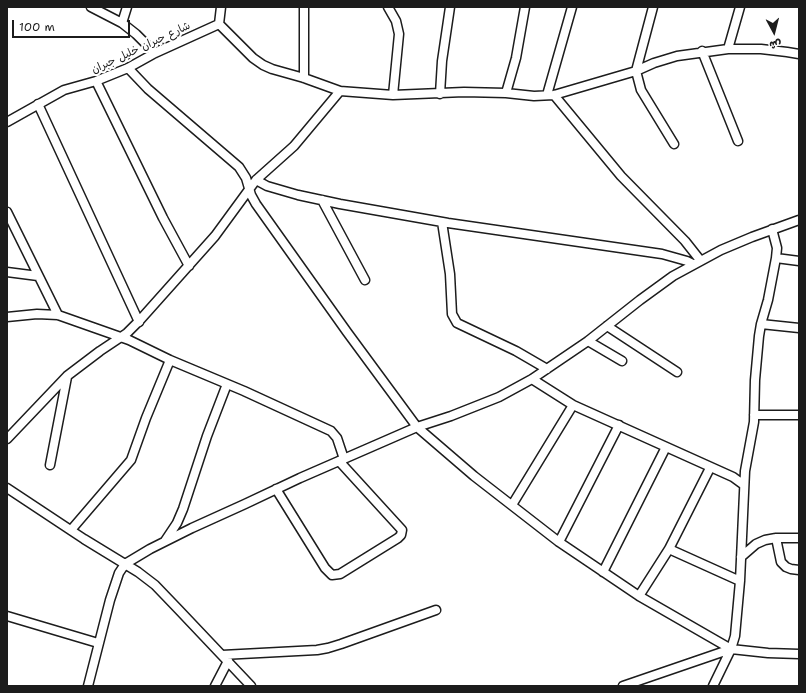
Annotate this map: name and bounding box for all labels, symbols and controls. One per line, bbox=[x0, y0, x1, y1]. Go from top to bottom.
scale bar bbox=[14, 12, 132, 38]
north arrow bbox=[754, 12, 794, 52]
text: 100 m bbox=[19, 19, 55, 35]
street label: شارع جبران خليل جبران bbox=[89, 19, 193, 77]
text: ش bbox=[769, 36, 782, 53]

